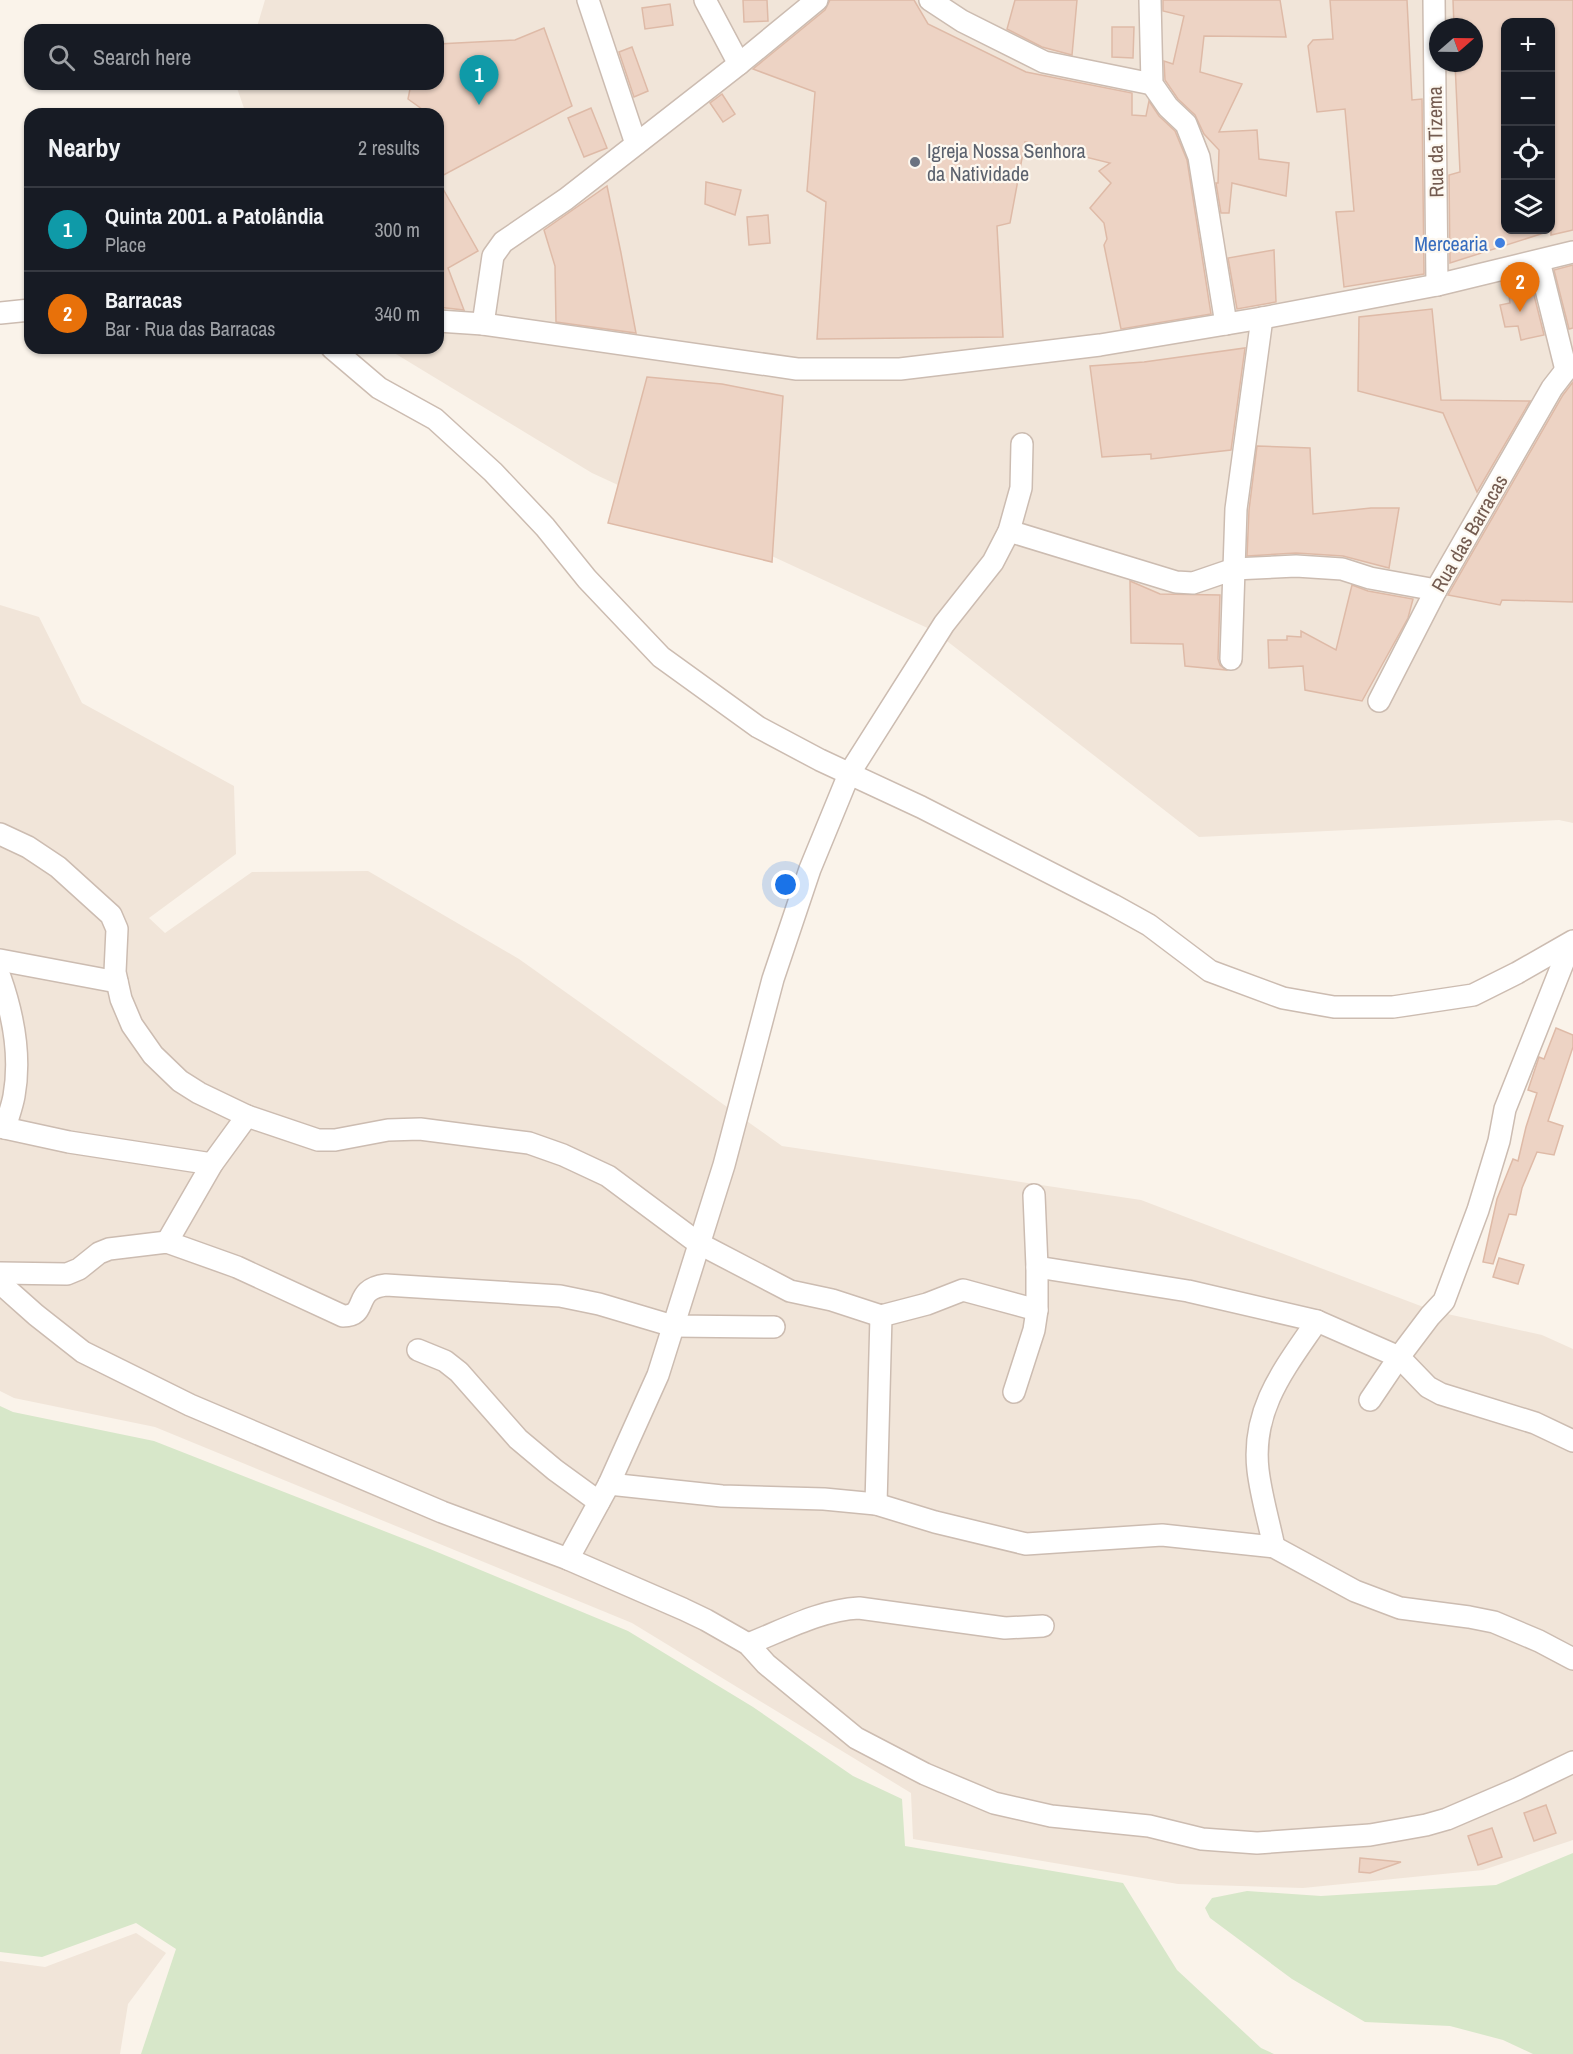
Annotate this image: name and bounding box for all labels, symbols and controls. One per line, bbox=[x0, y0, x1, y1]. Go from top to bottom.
north arrow bbox=[1429, 18, 1483, 72]
map controls bbox=[1501, 18, 1555, 234]
button: + bbox=[1501, 18, 1555, 72]
search box bbox=[24, 24, 444, 90]
icon: search bbox=[45, 41, 78, 74]
text: Search here bbox=[93, 42, 191, 72]
pin: 1 bbox=[460, 56, 498, 105]
button: − bbox=[1501, 72, 1555, 126]
street label: Rua da Tizema bbox=[1421, 86, 1449, 198]
button: locate bbox=[1501, 126, 1555, 180]
text: Nearby bbox=[48, 130, 120, 165]
text: 2 results bbox=[358, 134, 420, 161]
place label: Igreja Nossa Senhora da Natividade bbox=[927, 137, 1086, 187]
marker: Igreja Nossa Senhora da Natividade bbox=[908, 155, 922, 169]
button: layers bbox=[1501, 180, 1555, 234]
text: Quinta 2001. a Patolândia bbox=[105, 201, 324, 231]
text: 1 bbox=[63, 216, 72, 243]
text: 300 m bbox=[374, 216, 420, 243]
place label: Mercearia bbox=[1414, 230, 1488, 257]
text: Place bbox=[105, 231, 146, 258]
marker: Mercearia bbox=[1493, 236, 1507, 250]
pin: 2 bbox=[1500, 262, 1540, 312]
text: Barracas bbox=[105, 285, 182, 315]
text: 2 bbox=[63, 300, 72, 327]
text: 340 m bbox=[374, 300, 420, 327]
text: Bar · Rua das Barracas bbox=[105, 315, 275, 342]
street label: Rua das Barracas bbox=[1424, 469, 1514, 597]
your location bbox=[771, 870, 800, 899]

